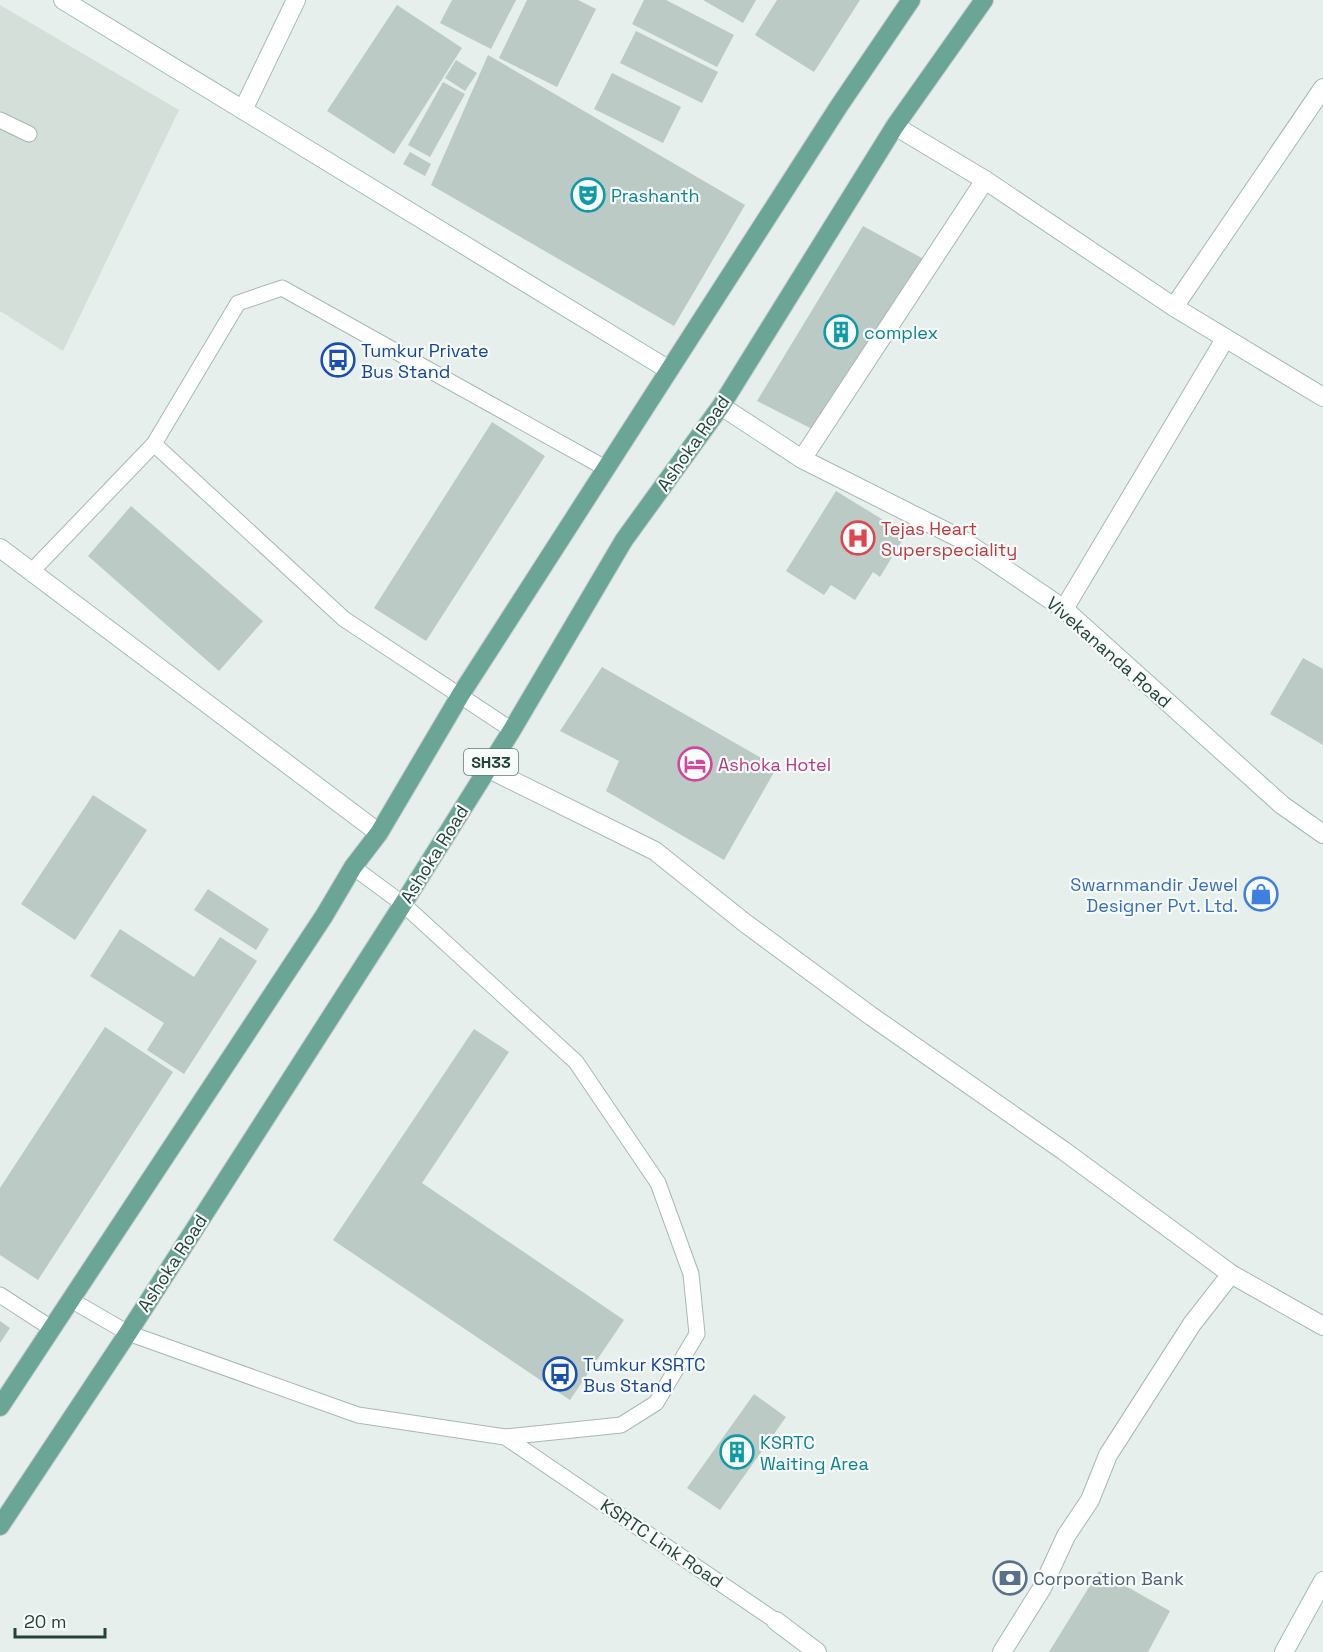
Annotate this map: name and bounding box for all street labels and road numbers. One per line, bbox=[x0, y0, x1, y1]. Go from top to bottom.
street label: Ashoka Road bbox=[652, 391, 734, 495]
street label: Vivekananda Road bbox=[1042, 591, 1176, 713]
road number: SH33 bbox=[464, 749, 518, 775]
street label: Ashoka Road bbox=[395, 801, 473, 907]
street label: Ashoka Road bbox=[132, 1210, 212, 1316]
street label: KSRTC Link Road bbox=[596, 1493, 728, 1593]

